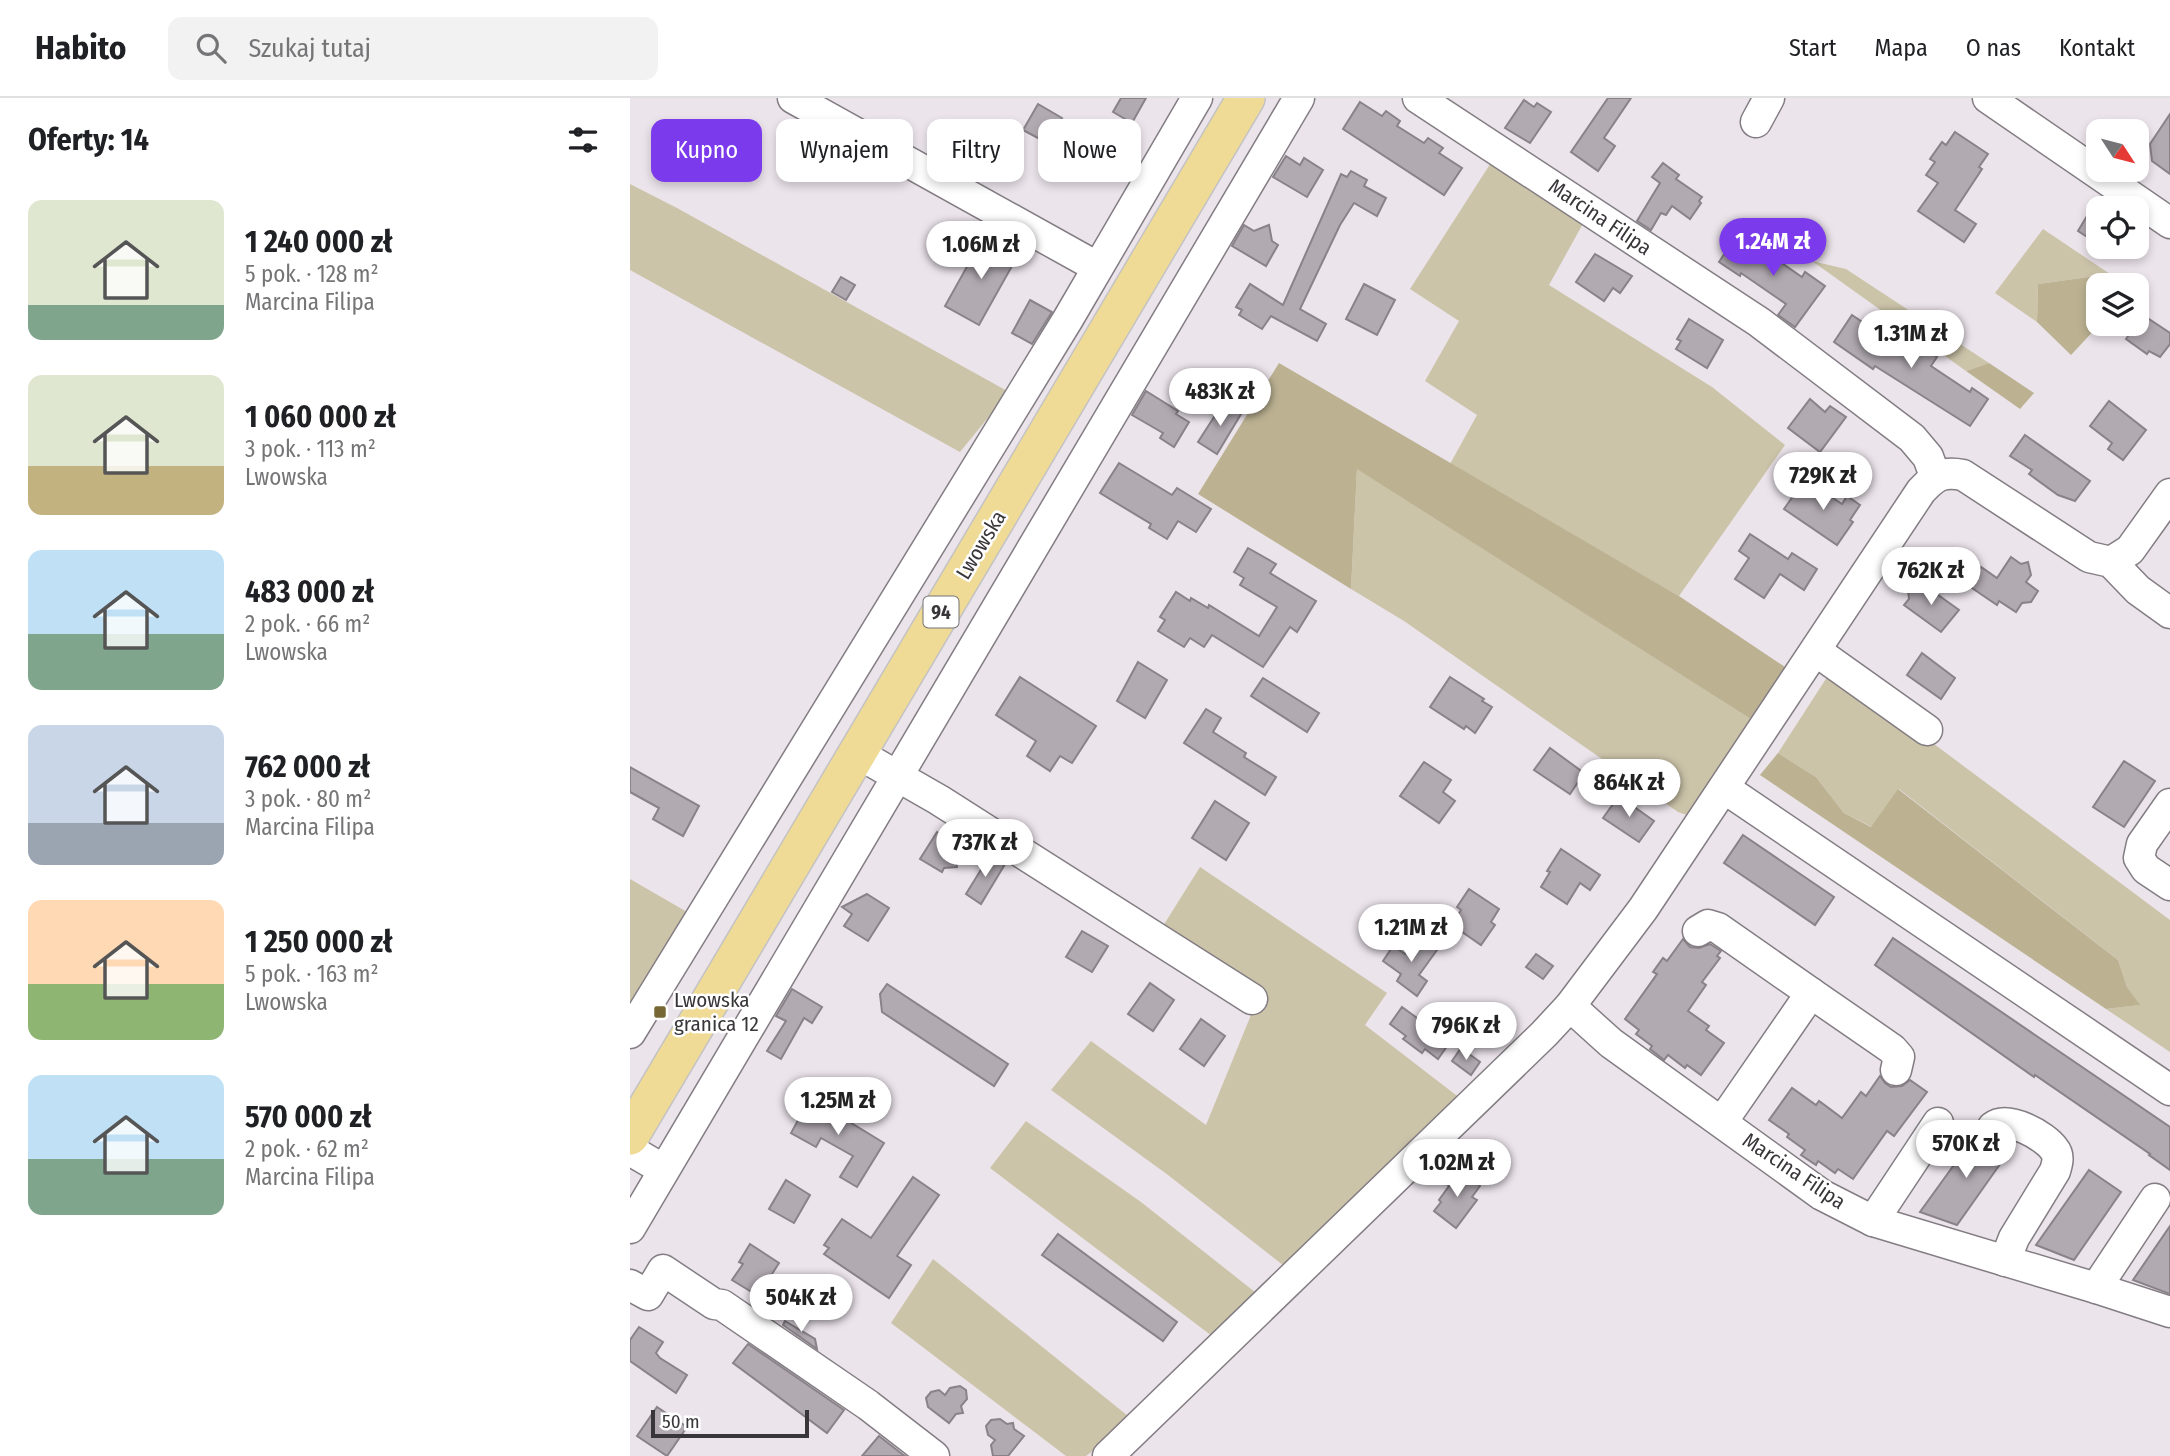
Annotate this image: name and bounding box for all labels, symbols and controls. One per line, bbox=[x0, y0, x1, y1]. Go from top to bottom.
search box bbox=[168, 17, 658, 80]
text: Habito bbox=[35, 28, 126, 68]
icon: search bbox=[192, 29, 230, 67]
text: Szukaj tutaj bbox=[248, 33, 371, 64]
text: Start bbox=[1789, 34, 1837, 62]
text: Mapa bbox=[1875, 34, 1928, 62]
text: O nas bbox=[1966, 34, 2021, 62]
text: Kontakt bbox=[2059, 34, 2135, 62]
chip: Kupno bbox=[651, 119, 762, 182]
chip: Wynajem bbox=[776, 119, 913, 182]
chip: Filtry bbox=[927, 119, 1024, 182]
chip: Nowe bbox=[1038, 119, 1141, 182]
north arrow bbox=[2086, 119, 2149, 182]
map controls bbox=[2086, 119, 2149, 336]
icon: filters bbox=[564, 121, 602, 159]
text: Oferty: 14 bbox=[28, 122, 149, 158]
street label: Marcina Filipa bbox=[1544, 173, 1656, 261]
button: locate bbox=[2086, 196, 2149, 259]
pin: 1.24M zł bbox=[1701, 218, 1845, 278]
pin: 1.06M zł bbox=[909, 222, 1053, 281]
text: 1 240 000 zł bbox=[245, 224, 393, 260]
text: 1.24M zł bbox=[1735, 227, 1811, 255]
icon: home bbox=[84, 228, 168, 312]
text: 1.06M zł bbox=[942, 230, 1020, 258]
text: 5 pok. · 128 m² bbox=[245, 260, 379, 288]
button: layers bbox=[2086, 273, 2149, 336]
text: Marcina Filipa bbox=[245, 288, 375, 316]
pin: 1.31M zł bbox=[1839, 310, 1983, 370]
text: 1.31M zł bbox=[1874, 319, 1948, 347]
pin: 483K zł bbox=[1155, 368, 1285, 428]
text: 483K zł bbox=[1185, 377, 1255, 405]
text: 1 060 000 zł bbox=[245, 399, 396, 435]
icon: home bbox=[84, 403, 168, 487]
text: 3 pok. · 113 m² bbox=[245, 435, 376, 463]
pin: 729K zł bbox=[1758, 452, 1888, 512]
text: 729K zł bbox=[1789, 461, 1857, 489]
text: Lwowska bbox=[245, 463, 328, 491]
street label: Lwowska bbox=[950, 506, 1012, 584]
pin: 762K zł bbox=[1866, 547, 1996, 607]
text: 762K zł bbox=[1898, 556, 1964, 584]
text: 483 000 zł bbox=[245, 574, 374, 610]
icon: home bbox=[84, 578, 168, 662]
road number: 94 bbox=[924, 597, 958, 628]
text: 2 pok. · 66 m² bbox=[245, 610, 370, 638]
text: Lwowska bbox=[245, 638, 328, 666]
text: 762 000 zł bbox=[245, 749, 370, 785]
icon: home bbox=[84, 753, 168, 837]
pin: 864K zł bbox=[1564, 760, 1694, 819]
text: 864K zł bbox=[1593, 768, 1665, 796]
text: 3 pok. · 80 m² bbox=[245, 785, 371, 813]
text: Marcina Filipa bbox=[245, 813, 375, 841]
pin: 737K zł bbox=[920, 820, 1050, 879]
text: 737K zł bbox=[952, 828, 1018, 856]
pin: 1.21M zł bbox=[1339, 904, 1483, 964]
text: 1.21M zł bbox=[1374, 913, 1448, 941]
text: 1 250 000 zł bbox=[245, 924, 393, 960]
icon: home bbox=[84, 928, 168, 1012]
text: 5 pok. · 163 m² bbox=[245, 960, 379, 988]
place label: Lwowska granica 12 bbox=[674, 987, 759, 1037]
text: Lwowska bbox=[245, 988, 328, 1016]
pin: 796K zł bbox=[1401, 1002, 1531, 1062]
marker: Lwowska granica 12 bbox=[652, 1004, 668, 1020]
text: 796K zł bbox=[1432, 1011, 1500, 1039]
pin: 1.25M zł bbox=[766, 1077, 910, 1137]
text: 1.25M zł bbox=[800, 1086, 876, 1114]
text: 570 000 zł bbox=[245, 1099, 372, 1135]
icon: home bbox=[84, 1103, 168, 1187]
pin: 570K zł bbox=[1901, 1121, 2031, 1180]
street label: Marcina Filipa bbox=[1738, 1127, 1850, 1215]
text: 570K zł bbox=[1932, 1129, 2000, 1157]
text: 2 pok. · 62 m² bbox=[245, 1135, 369, 1163]
pin: 1.02M zł bbox=[1385, 1140, 1529, 1199]
text: 1.02M zł bbox=[1419, 1148, 1495, 1176]
text: Marcina Filipa bbox=[245, 1163, 375, 1191]
pin: 504K zł bbox=[736, 1274, 866, 1334]
text: 504K zł bbox=[766, 1283, 836, 1311]
scale bar bbox=[651, 1407, 808, 1439]
text: 50 m bbox=[662, 1410, 700, 1433]

